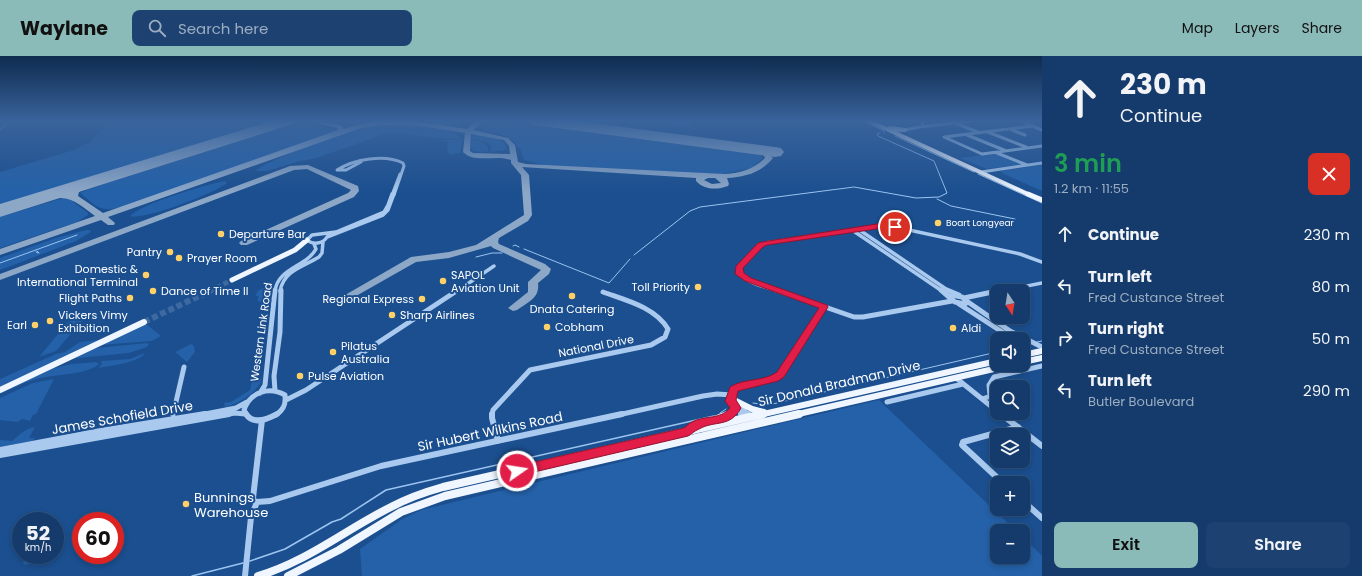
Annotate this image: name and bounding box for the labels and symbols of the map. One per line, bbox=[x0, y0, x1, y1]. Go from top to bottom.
pin bbox=[878, 210, 912, 244]
place label: Boart Longyear bbox=[946, 217, 1015, 229]
marker: Boart Longyear bbox=[933, 218, 943, 228]
place label: Departure Bar bbox=[229, 226, 306, 242]
marker: Departure Bar bbox=[216, 229, 226, 239]
place label: Pantry bbox=[127, 244, 163, 260]
marker: Pantry bbox=[165, 247, 175, 257]
place label: Prayer Room bbox=[187, 250, 257, 266]
marker: Prayer Room bbox=[174, 253, 184, 263]
place label: Domestic & International Terminal bbox=[17, 261, 139, 290]
place label: SAPOL Aviation Unit bbox=[451, 267, 520, 296]
marker: Domestic & International Terminal bbox=[141, 270, 151, 280]
marker: SAPOL Aviation Unit bbox=[438, 276, 448, 286]
place label: Toll Priority bbox=[631, 279, 691, 295]
street label: Western Link Road bbox=[246, 281, 276, 383]
marker: Toll Priority bbox=[693, 282, 703, 292]
place label: Dance of Time II bbox=[161, 283, 248, 299]
north arrow bbox=[990, 284, 1030, 324]
marker: Dance of Time II bbox=[148, 286, 158, 296]
place label: Flight Paths bbox=[59, 290, 122, 306]
place label: Regional Express bbox=[322, 291, 414, 307]
marker: Dnata Catering bbox=[567, 291, 577, 301]
marker: Flight Paths bbox=[125, 293, 135, 303]
marker: Regional Express bbox=[417, 294, 427, 304]
place label: Dnata Catering bbox=[530, 301, 614, 317]
place label: Vickers Vimy Exhibition bbox=[58, 307, 129, 336]
place label: Sharp Airlines bbox=[400, 307, 475, 323]
marker: Sharp Airlines bbox=[387, 310, 397, 320]
marker: Vickers Vimy Exhibition bbox=[45, 316, 55, 326]
place label: Earl bbox=[7, 317, 27, 333]
place label: Cobham bbox=[555, 319, 604, 335]
marker: Earl bbox=[30, 320, 40, 330]
place label: Aldi bbox=[961, 320, 982, 336]
marker: Cobham bbox=[542, 322, 552, 332]
marker: Aldi bbox=[948, 323, 958, 333]
street label: National Drive bbox=[557, 331, 635, 361]
place label: Pilatus Australia bbox=[341, 338, 390, 367]
marker: Pilatus Australia bbox=[328, 347, 338, 357]
street label: Sir Donald Bradman Drive bbox=[756, 356, 922, 411]
place label: Pulse Aviation bbox=[308, 368, 384, 384]
marker: Pulse Aviation bbox=[295, 371, 305, 381]
street label: James Schofield Drive bbox=[50, 396, 194, 439]
street label: Sir Hubert Wilkins Road bbox=[416, 407, 564, 456]
position arrow bbox=[496, 450, 538, 492]
place label: Bunnings Warehouse bbox=[194, 488, 268, 522]
marker: Bunnings Warehouse bbox=[181, 499, 191, 509]
speed limit sign: 60 bbox=[72, 512, 124, 564]

